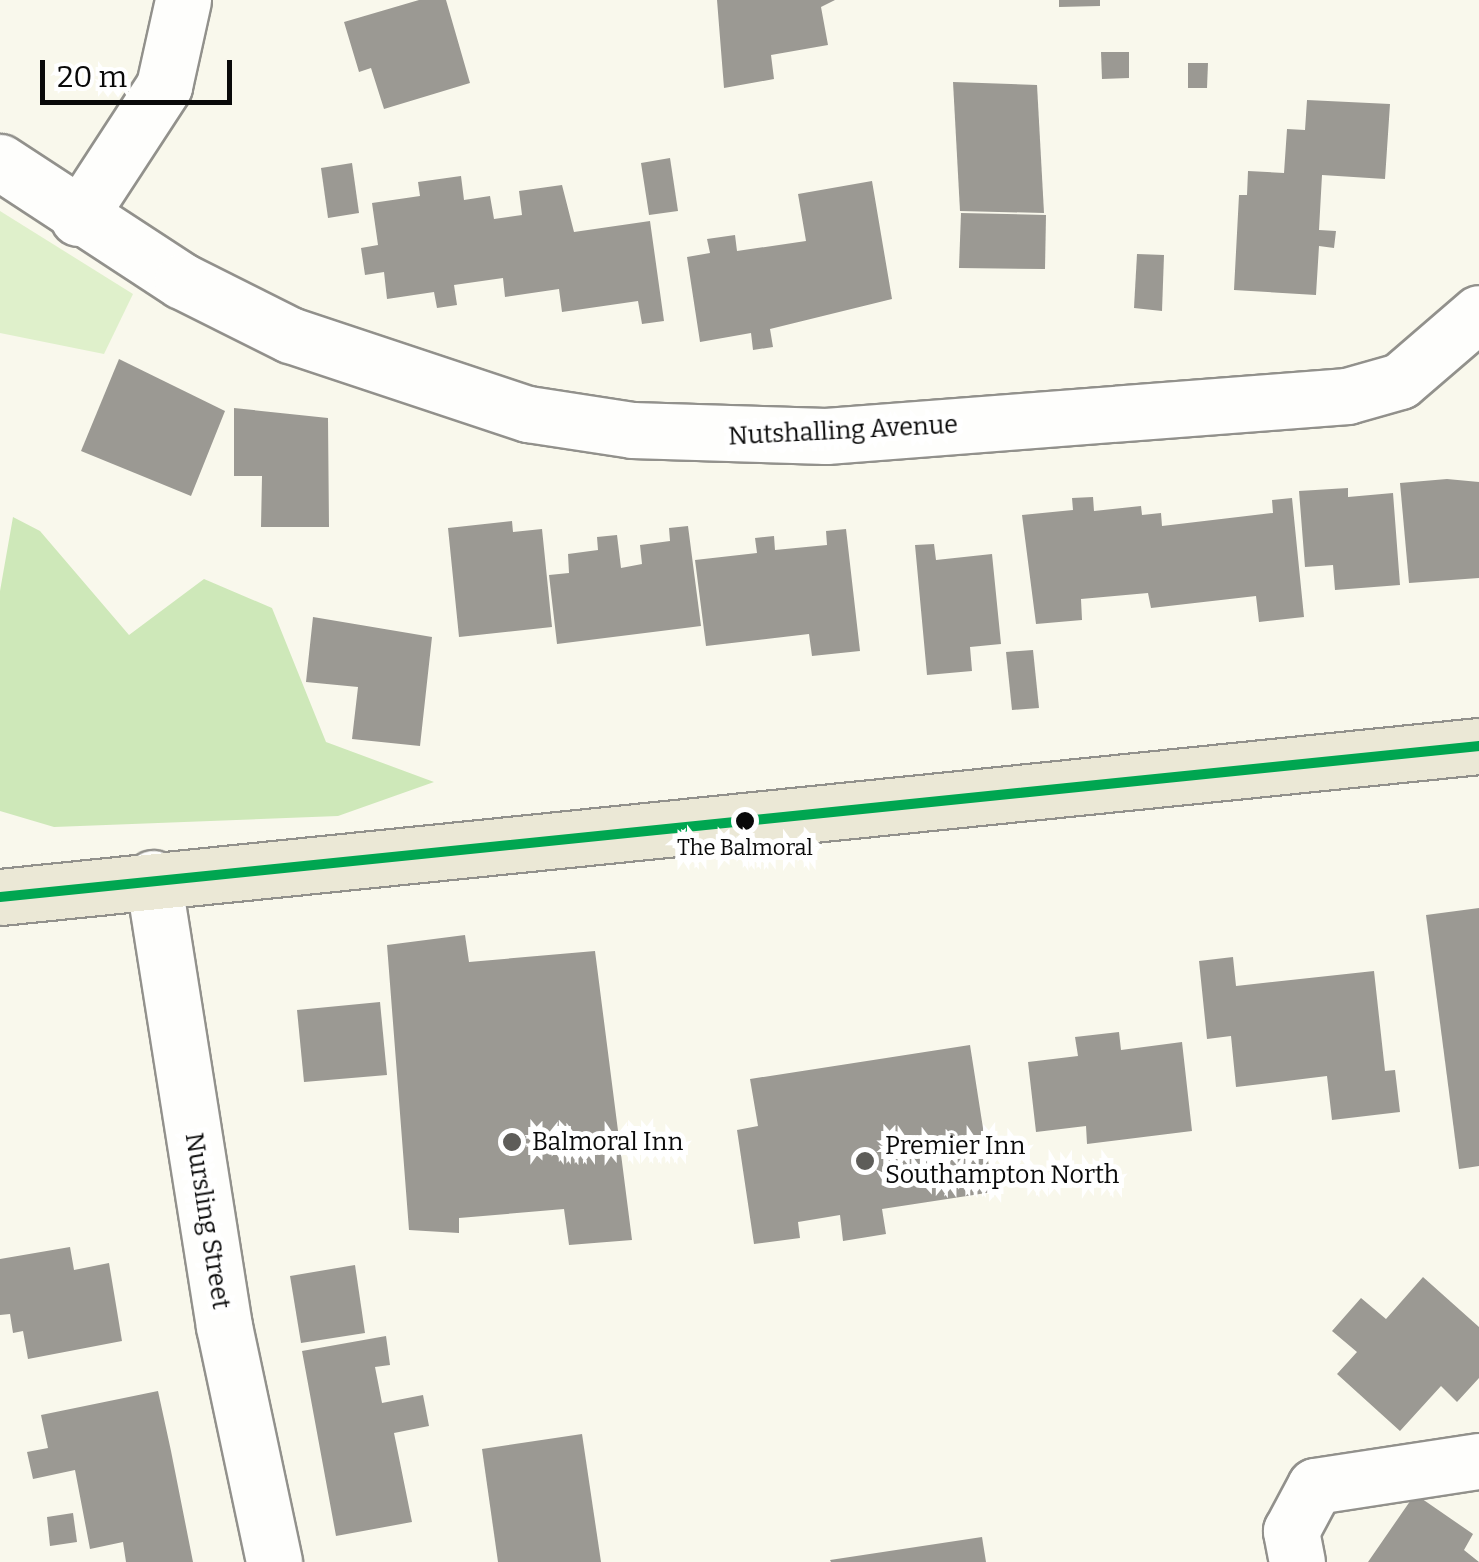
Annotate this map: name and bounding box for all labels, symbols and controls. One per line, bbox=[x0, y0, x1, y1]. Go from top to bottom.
scale bar bbox=[45, 40, 238, 102]
text: 20 m bbox=[57, 59, 127, 95]
street label: Nutshalling Avenue bbox=[727, 410, 959, 452]
marker: The Balmoral bbox=[735, 811, 755, 831]
place label: The Balmoral bbox=[677, 835, 813, 861]
place label: Balmoral Inn bbox=[532, 1127, 683, 1157]
street label: Nursling Street bbox=[178, 1131, 236, 1311]
marker: Balmoral Inn bbox=[501, 1131, 523, 1153]
place label: Premier Inn Southampton North bbox=[885, 1132, 1119, 1191]
marker: Premier Inn Southampton North bbox=[854, 1150, 876, 1172]

